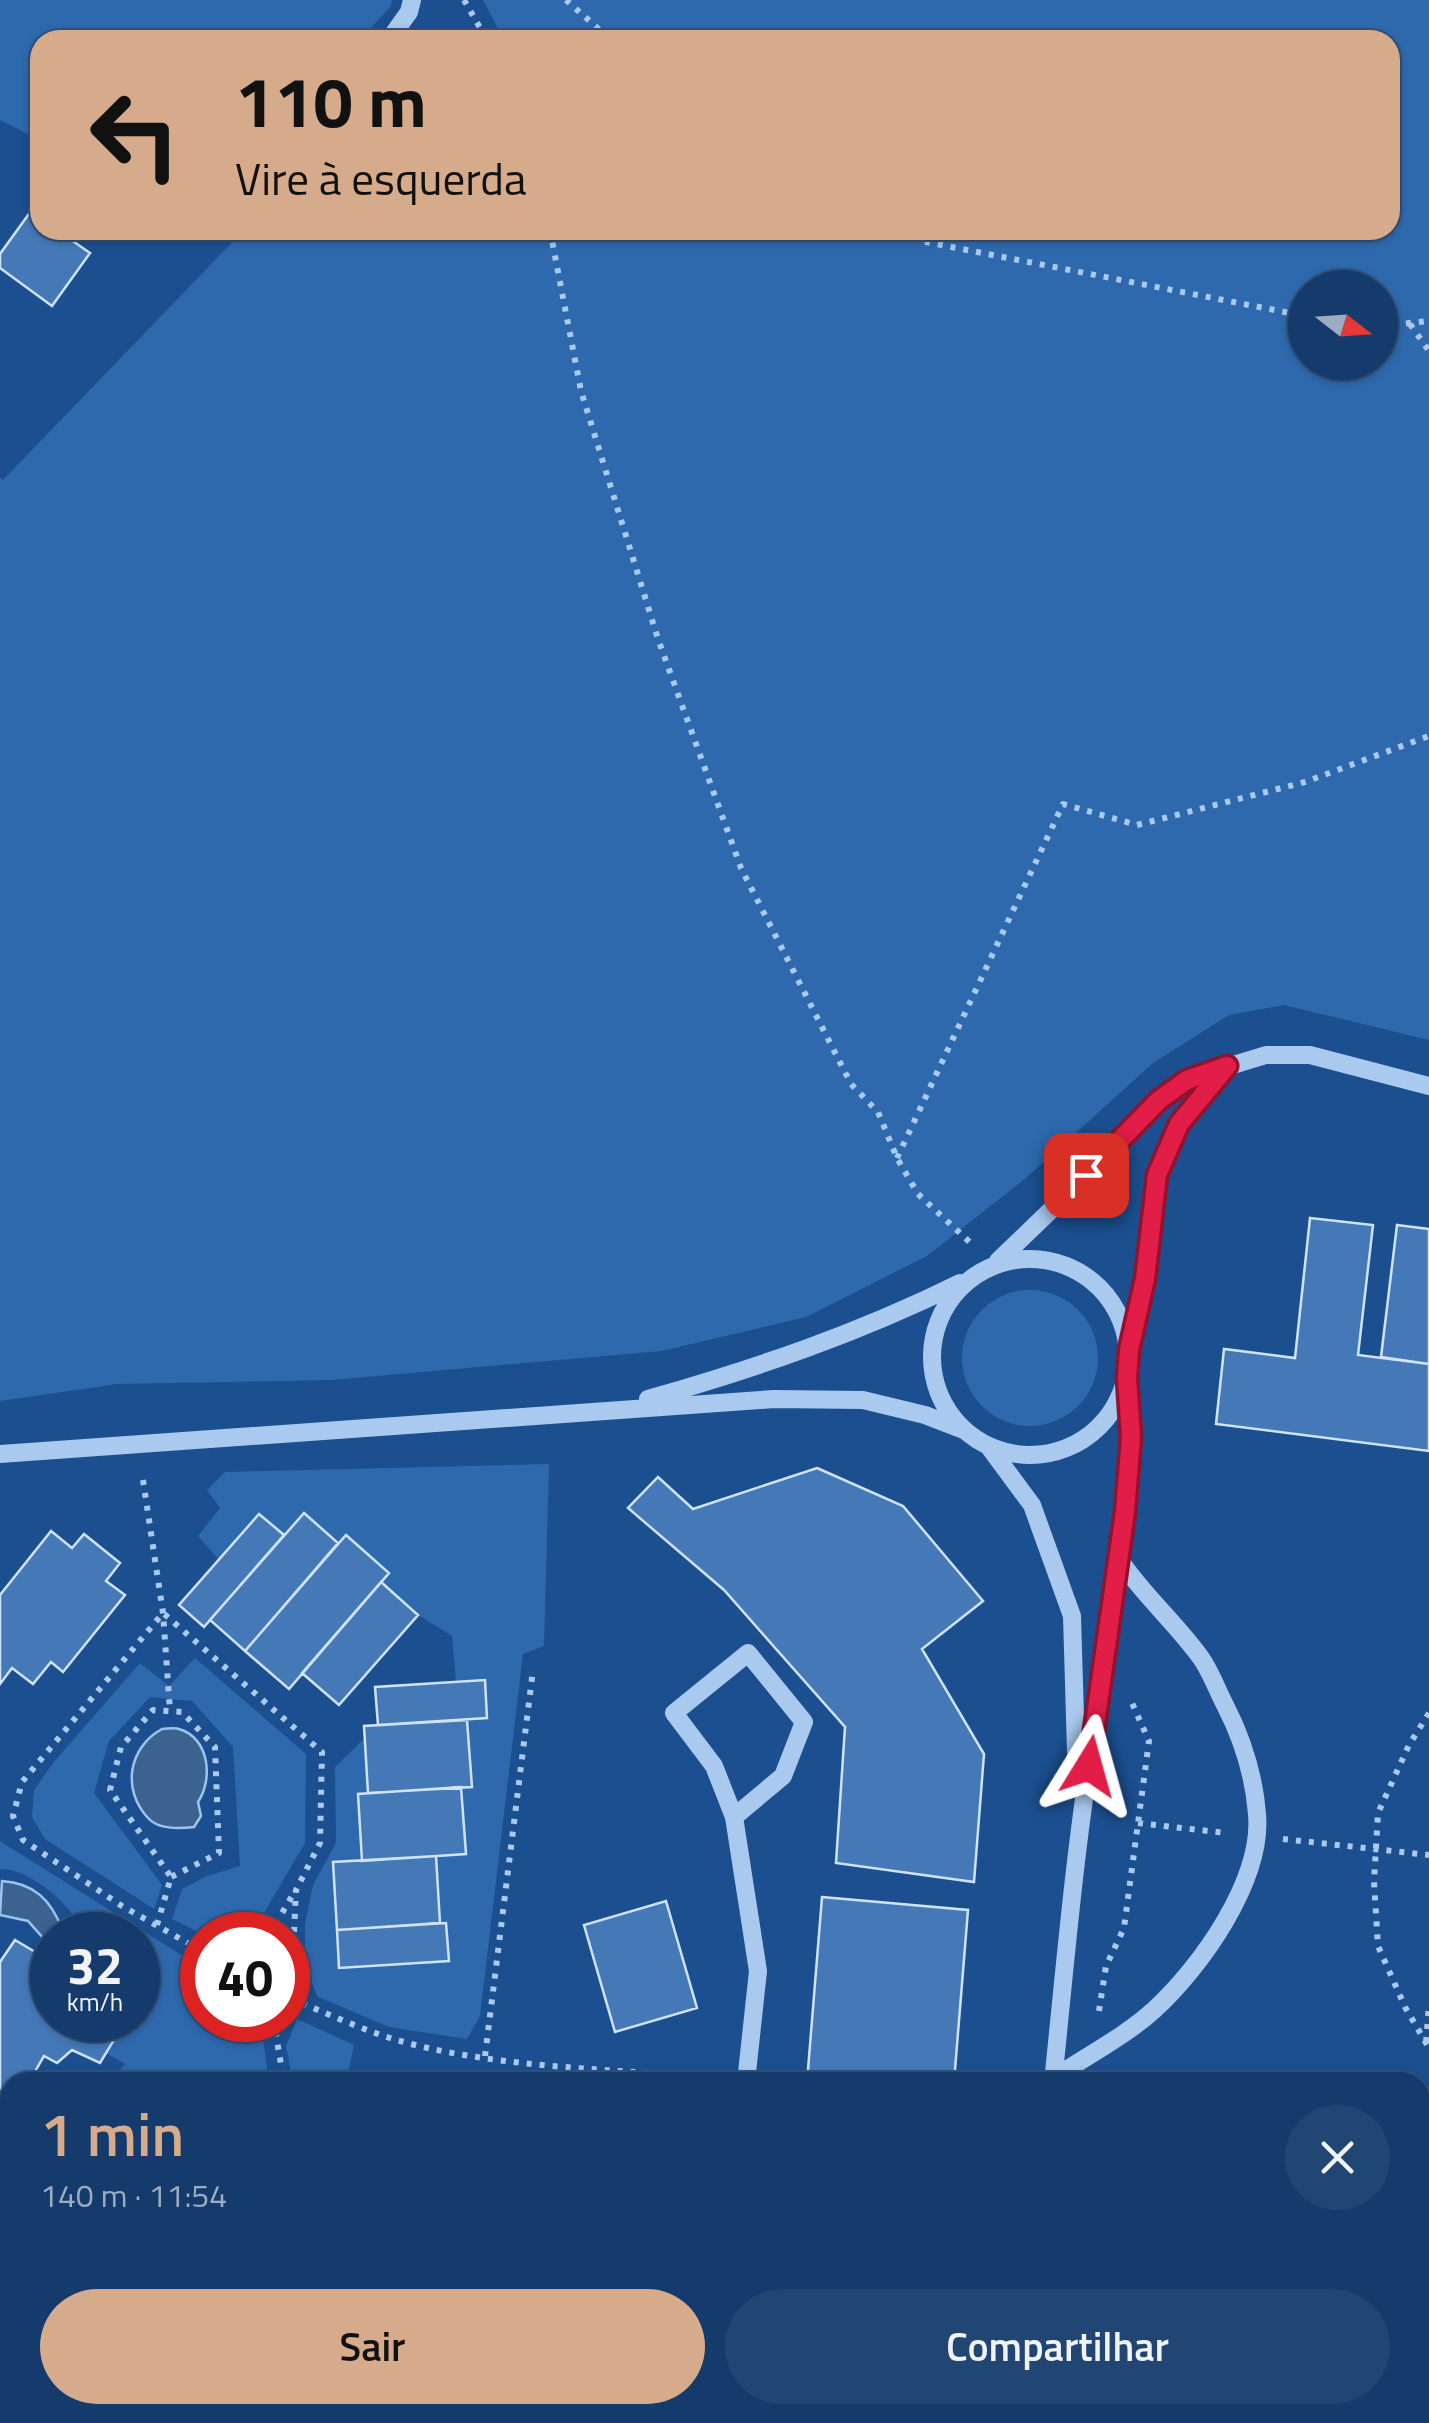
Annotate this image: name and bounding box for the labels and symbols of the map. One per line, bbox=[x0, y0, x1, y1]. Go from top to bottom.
north arrow bbox=[1288, 270, 1398, 380]
pin bbox=[1044, 1133, 1129, 1218]
position arrow bbox=[1037, 1714, 1141, 1818]
speed limit sign: 40 bbox=[180, 1912, 310, 2042]

